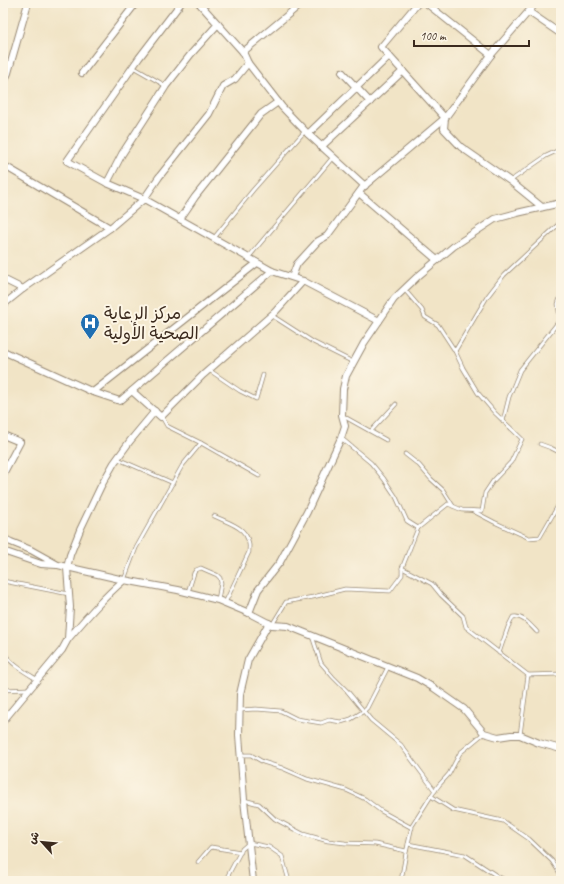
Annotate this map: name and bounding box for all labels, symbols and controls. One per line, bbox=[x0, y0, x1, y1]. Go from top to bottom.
scale bar bbox=[414, 22, 529, 48]
text: 100 m bbox=[420, 28, 447, 44]
place label: مركز الرعاية الصحية الأولية bbox=[104, 303, 199, 344]
hospital icon: مركز الرعاية الصحية الأولية bbox=[79, 312, 101, 340]
north arrow bbox=[22, 822, 62, 862]
text: ش bbox=[24, 829, 42, 846]

